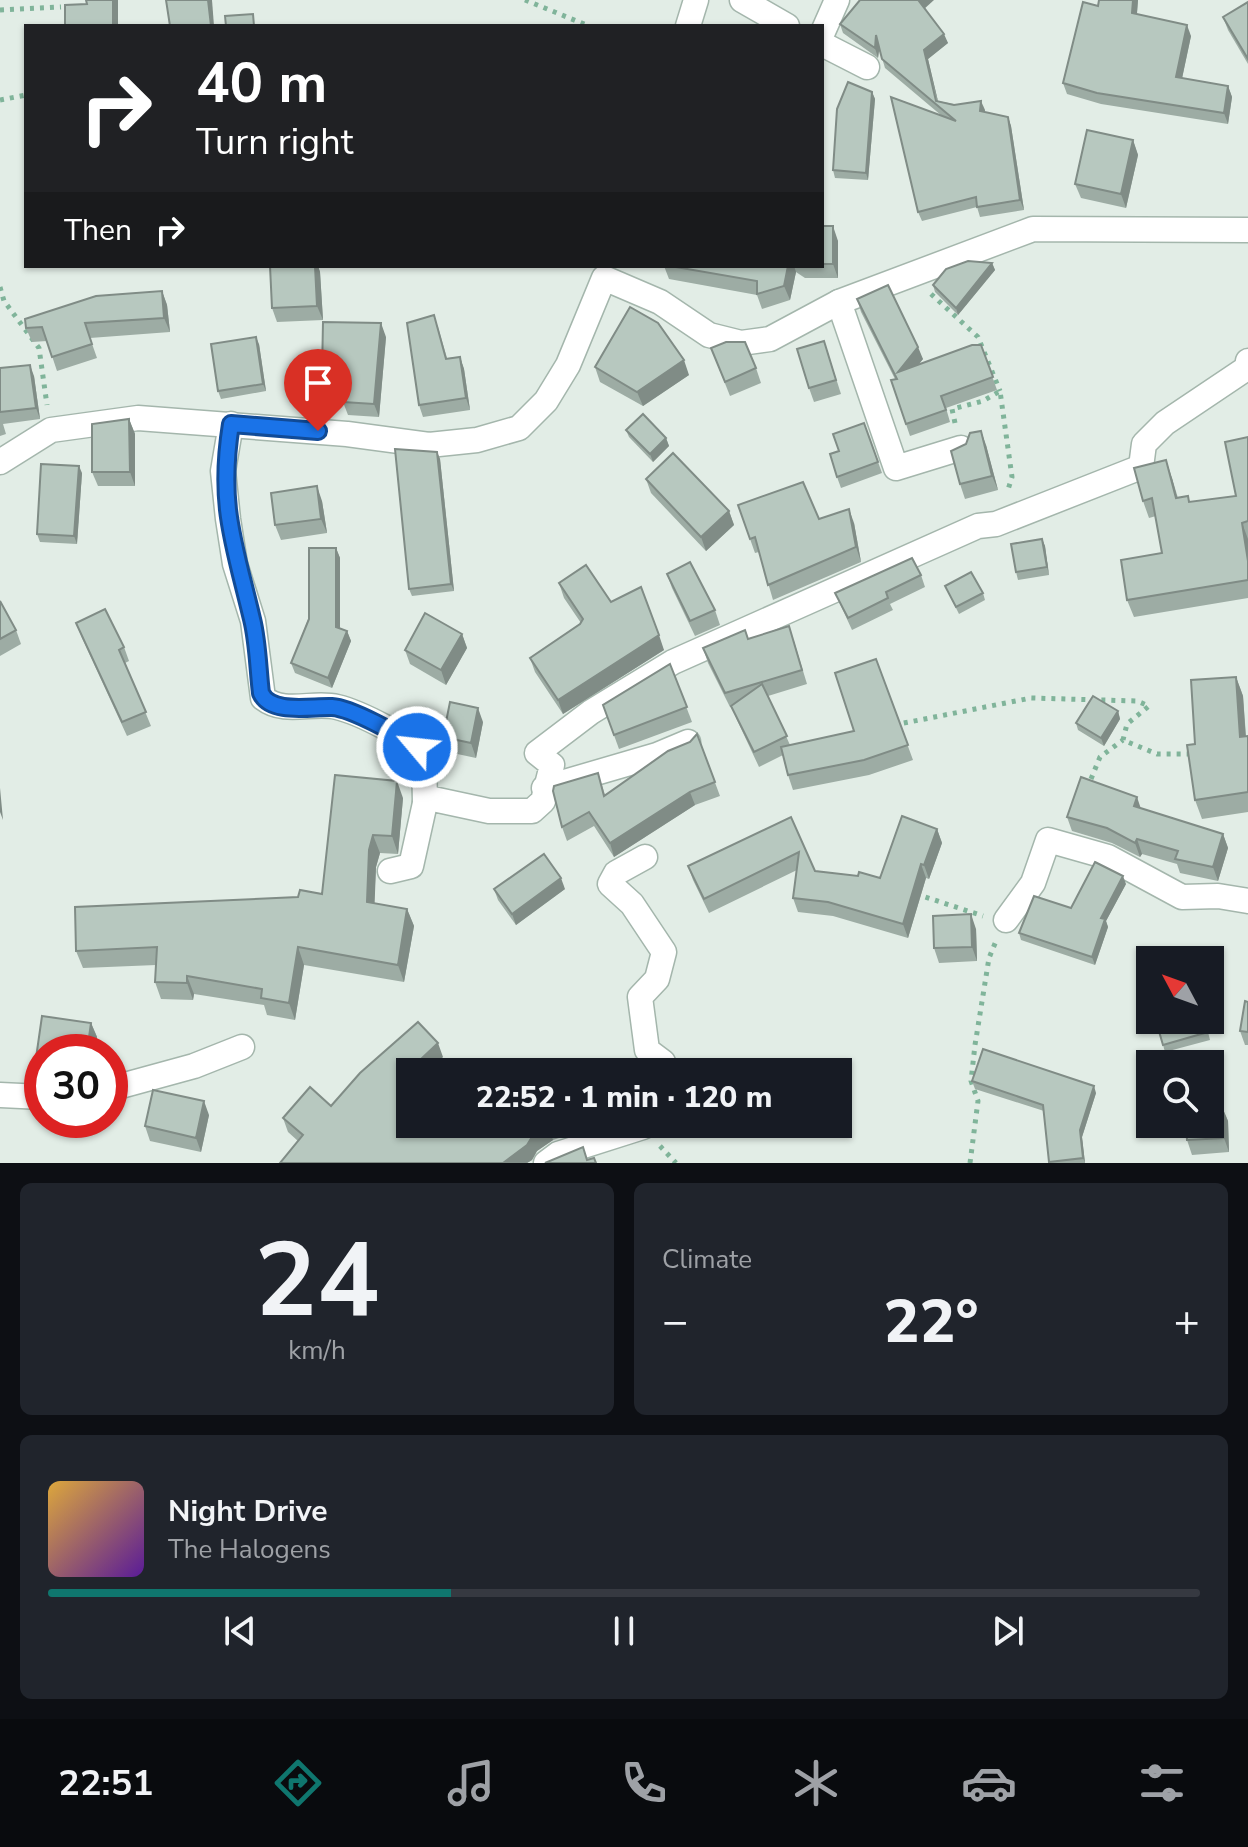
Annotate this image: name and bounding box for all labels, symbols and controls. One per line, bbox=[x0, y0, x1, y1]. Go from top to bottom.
text: 40 m bbox=[196, 45, 327, 122]
icon: right bbox=[64, 56, 168, 160]
text: Turn right bbox=[196, 118, 353, 167]
icon: right bbox=[148, 208, 192, 252]
text: Then bbox=[64, 210, 132, 251]
pin bbox=[284, 349, 352, 431]
icon: arrive bbox=[296, 361, 340, 405]
position arrow bbox=[375, 705, 459, 789]
north arrow bbox=[1136, 946, 1224, 1034]
map controls bbox=[1136, 946, 1224, 1138]
speed limit sign: 30 bbox=[24, 1034, 128, 1138]
button: search bbox=[1136, 1050, 1224, 1138]
text: 22:52 · 1 min · 120 m bbox=[476, 1077, 772, 1118]
text: 24 bbox=[255, 1210, 379, 1352]
text: Climate bbox=[662, 1242, 752, 1277]
text: 22° bbox=[883, 1281, 979, 1363]
text: − bbox=[662, 1292, 688, 1352]
text: + bbox=[1174, 1292, 1200, 1352]
text: km/h bbox=[288, 1333, 346, 1368]
text: Night Drive bbox=[168, 1491, 327, 1532]
text: The Halogens bbox=[168, 1532, 331, 1567]
icon: previous bbox=[218, 1609, 262, 1653]
icon: pause bbox=[602, 1609, 646, 1653]
icon: next bbox=[986, 1609, 1030, 1653]
icon: directions bbox=[270, 1755, 326, 1811]
icon: music bbox=[443, 1755, 499, 1811]
icon: phone bbox=[616, 1755, 672, 1811]
icon: climate bbox=[788, 1755, 844, 1811]
icon: car bbox=[961, 1755, 1017, 1811]
icon: filters bbox=[1134, 1755, 1190, 1811]
text: 22:51 bbox=[58, 1759, 154, 1808]

